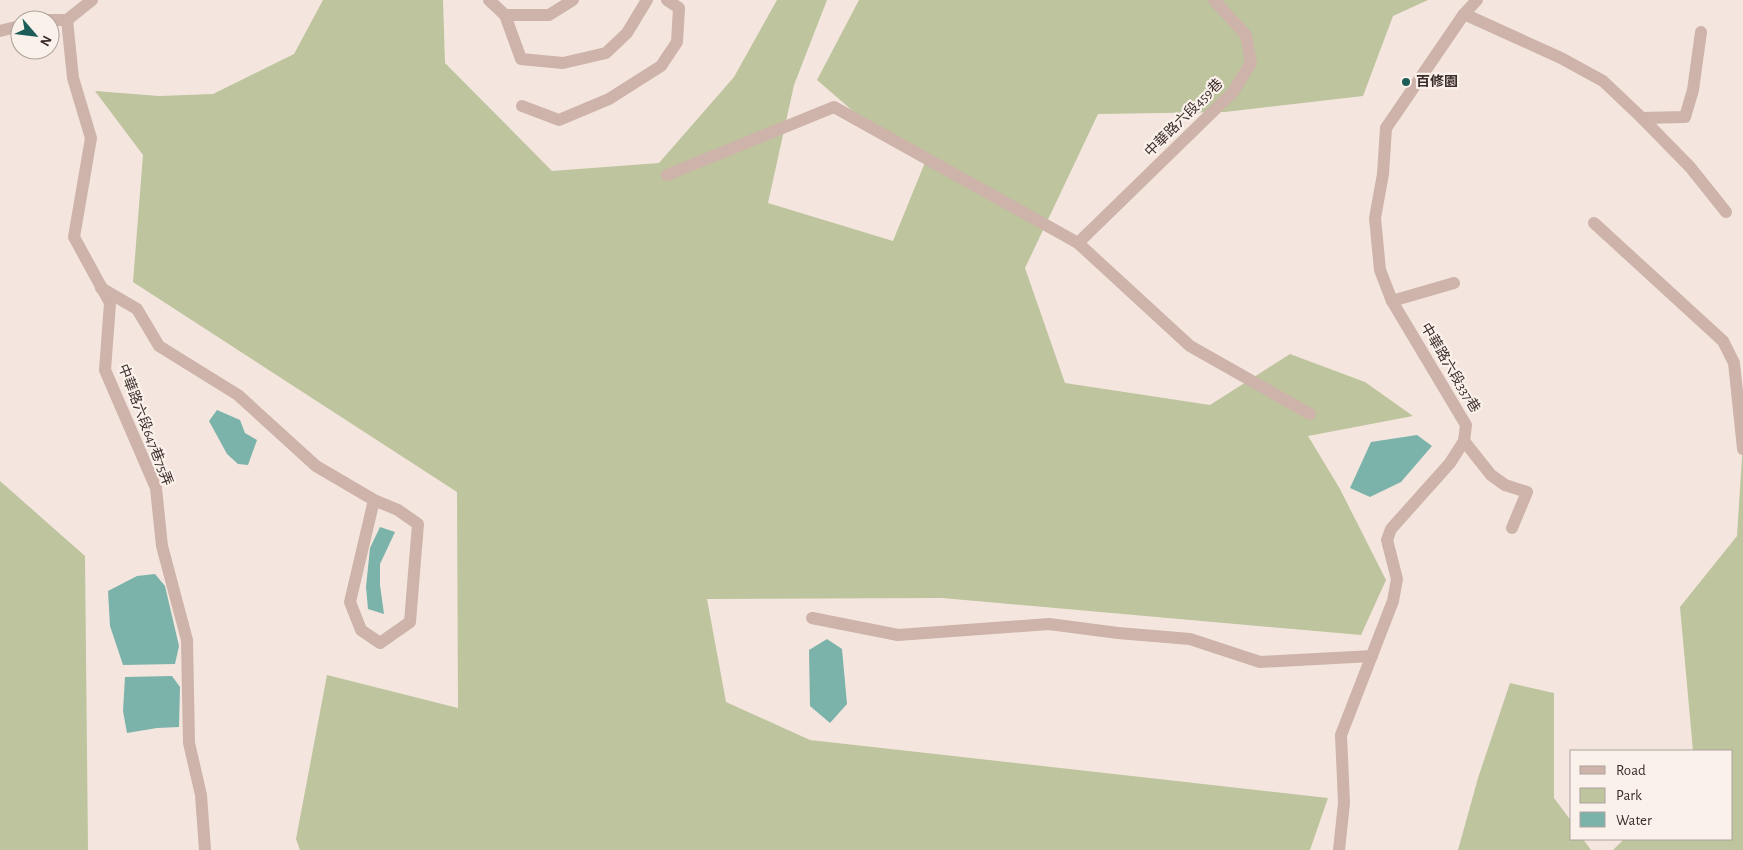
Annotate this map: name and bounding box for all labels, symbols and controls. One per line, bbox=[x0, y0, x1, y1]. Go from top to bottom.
north arrow bbox=[10, 10, 60, 60]
text: N bbox=[37, 33, 54, 48]
place label: 百修園 bbox=[1416, 74, 1458, 89]
street label: 中華路六段459巷 bbox=[1142, 76, 1225, 159]
marker: 百修園 bbox=[1400, 76, 1412, 88]
street label: 中華路六段337巷 bbox=[1418, 320, 1483, 415]
street label: 中華路六段647巷75弄 bbox=[115, 362, 176, 488]
legend bbox=[1570, 750, 1733, 840]
text: Road bbox=[1616, 763, 1646, 778]
text: Park bbox=[1616, 788, 1642, 803]
text: Water bbox=[1616, 813, 1652, 828]

